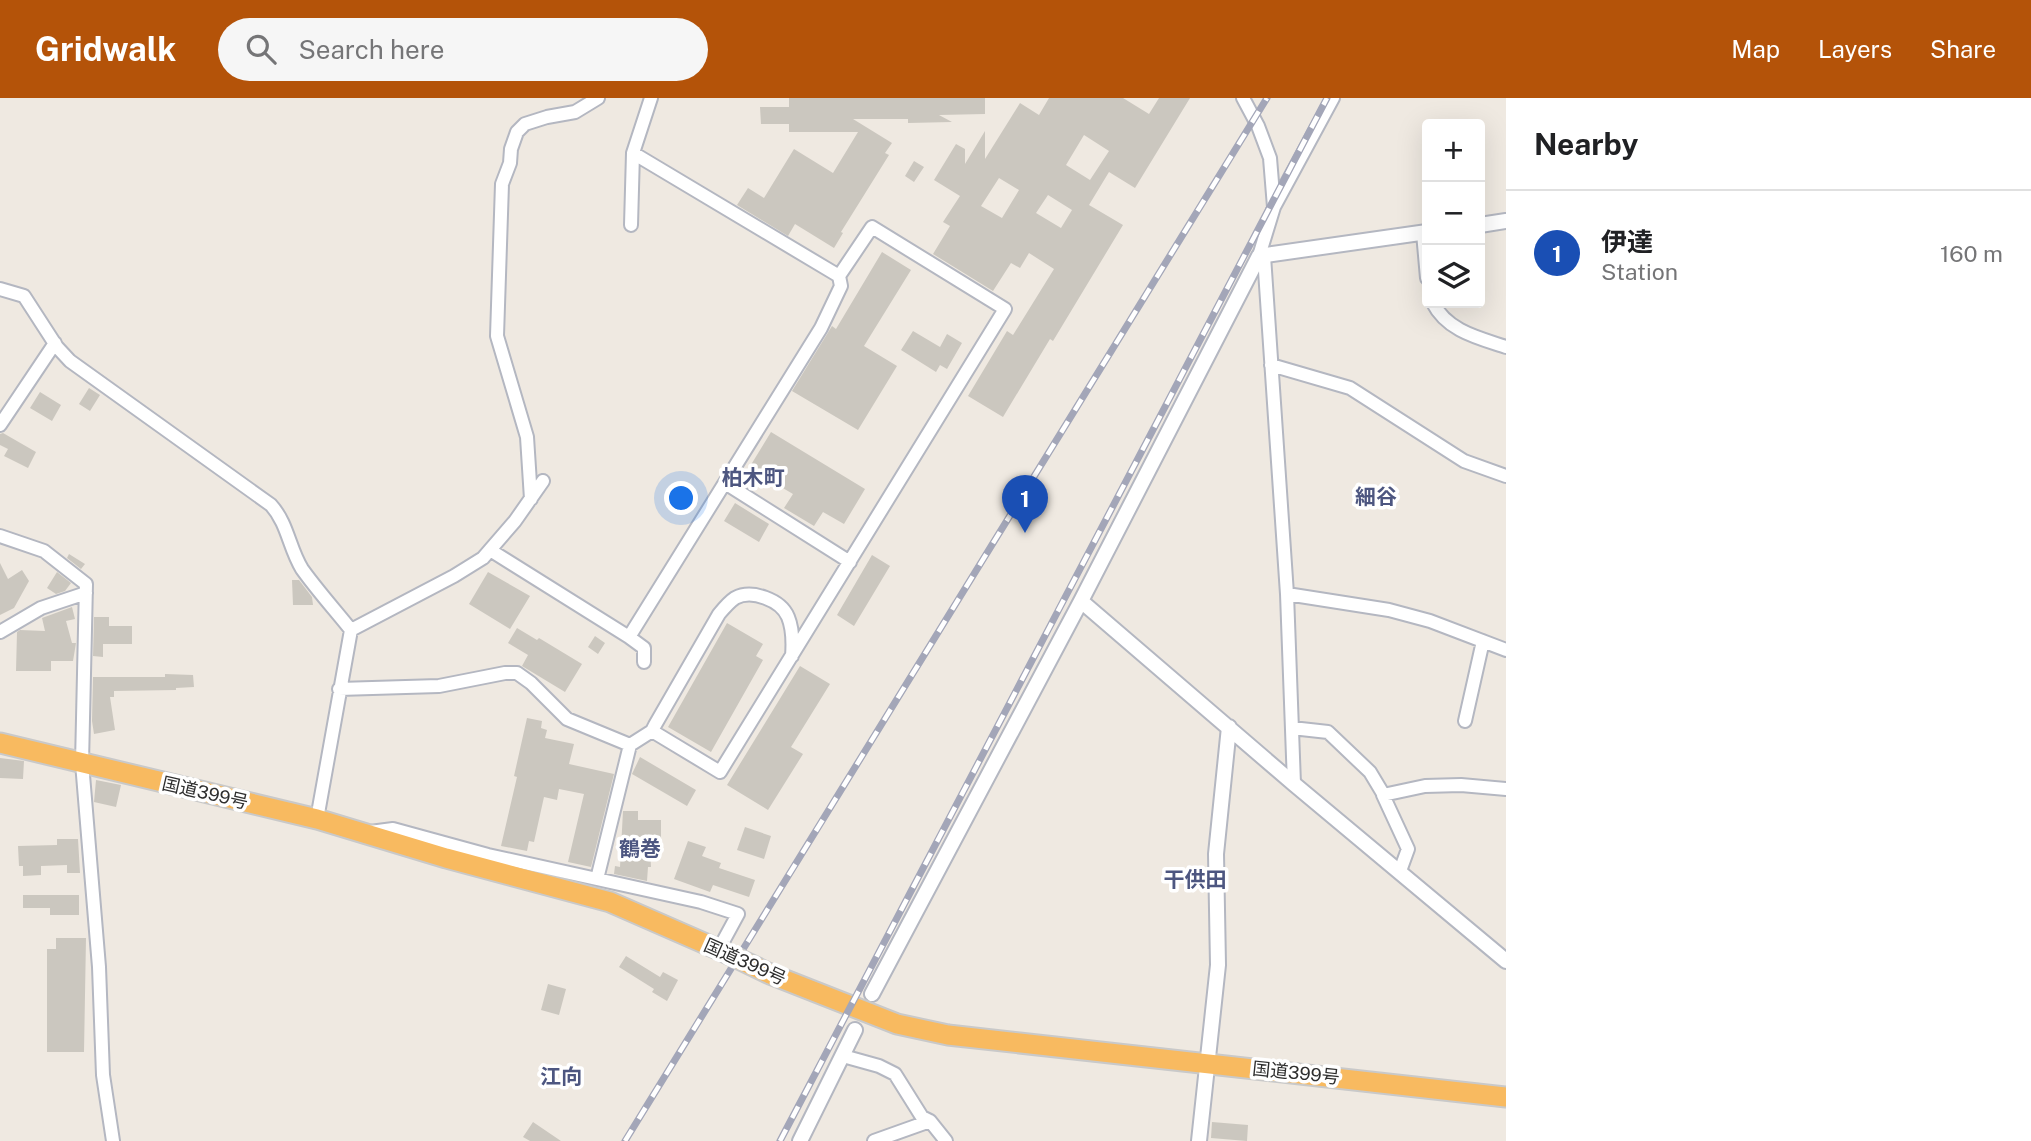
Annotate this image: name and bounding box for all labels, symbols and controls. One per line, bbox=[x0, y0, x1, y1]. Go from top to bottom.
search box bbox=[218, 18, 708, 81]
text: Gridwalk bbox=[35, 30, 176, 68]
icon: search bbox=[242, 30, 280, 68]
text: Search here bbox=[298, 34, 444, 65]
text: Map bbox=[1731, 35, 1780, 63]
text: Layers bbox=[1818, 35, 1892, 63]
text: Share bbox=[1930, 35, 1996, 63]
map controls bbox=[1422, 119, 1485, 308]
button: + bbox=[1422, 119, 1485, 182]
text: Nearby bbox=[1534, 126, 1638, 162]
button: − bbox=[1422, 182, 1485, 245]
text: 伊達 bbox=[1601, 226, 1653, 257]
text: 1 bbox=[1552, 240, 1562, 267]
text: 160 m bbox=[1940, 240, 2003, 267]
button: layers bbox=[1422, 245, 1485, 308]
text: Station bbox=[1601, 258, 1678, 285]
district label: 柏木町 bbox=[722, 465, 785, 490]
pin: 1 bbox=[1002, 475, 1048, 533]
your location bbox=[664, 481, 698, 515]
district label: 細谷 bbox=[1355, 484, 1397, 509]
street label: 国道399号 bbox=[160, 772, 250, 813]
district label: 鶴巻 bbox=[619, 836, 661, 861]
district label: 干供田 bbox=[1164, 867, 1227, 892]
street label: 国道399号 bbox=[701, 934, 789, 989]
street label: 国道399号 bbox=[1251, 1057, 1341, 1088]
district label: 江向 bbox=[540, 1064, 582, 1089]

